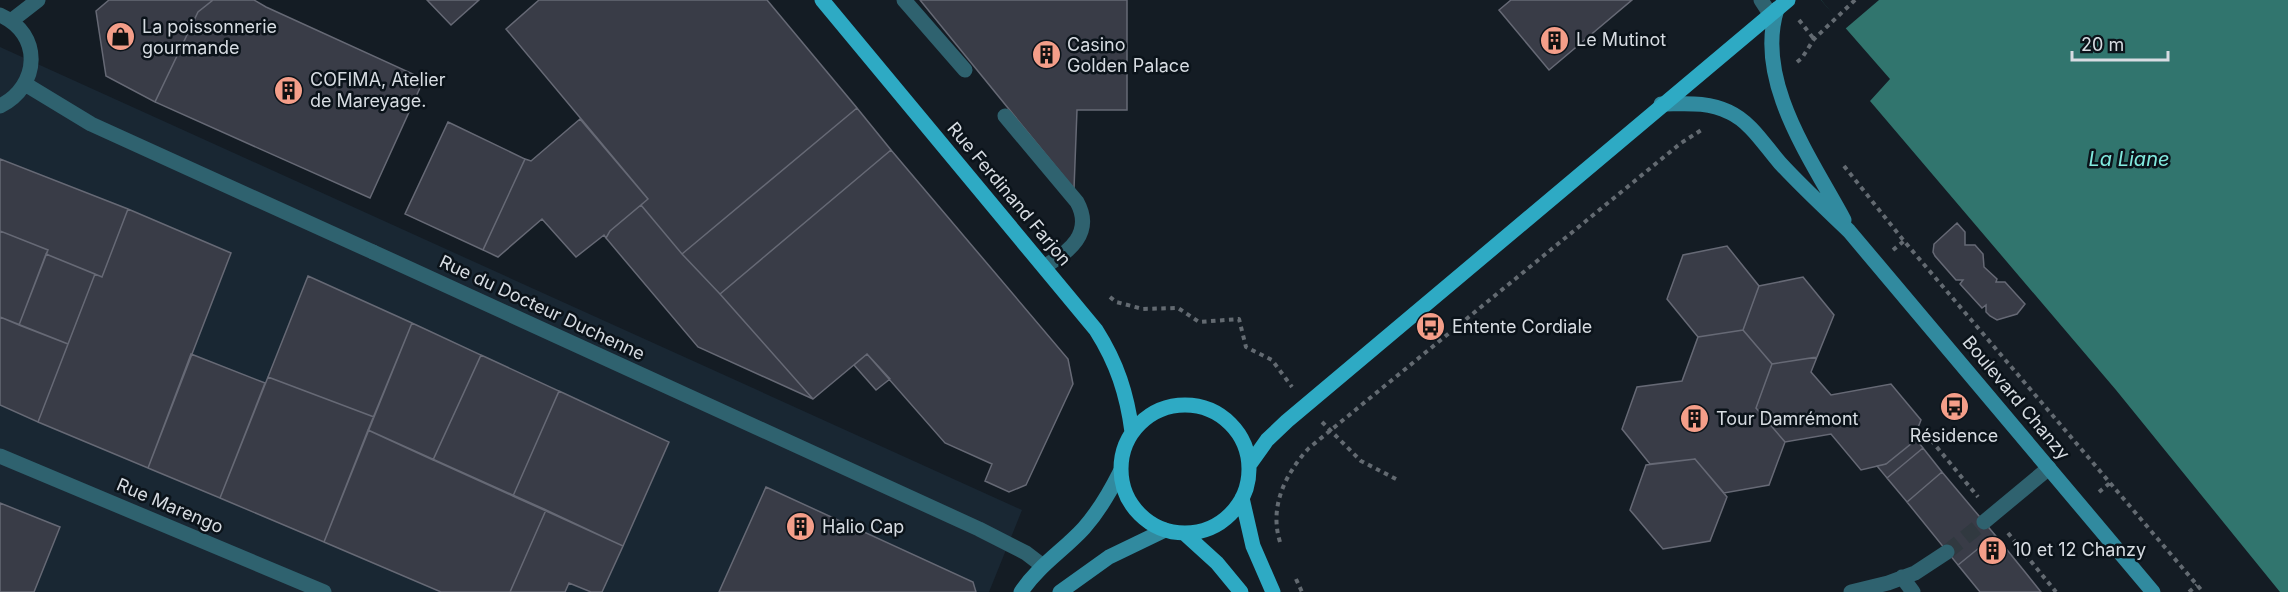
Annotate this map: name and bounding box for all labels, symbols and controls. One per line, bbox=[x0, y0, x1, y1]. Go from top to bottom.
place label: La poissonnerie gourmande bbox=[142, 16, 277, 58]
shop icon: La poissonnerie gourmande bbox=[105, 21, 137, 53]
building icon: Le Mutinot bbox=[1539, 24, 1571, 56]
scale bar bbox=[2072, 24, 2168, 62]
place label: Le Mutinot bbox=[1576, 29, 1666, 50]
place label: Casino Golden Palace bbox=[1067, 34, 1190, 76]
text: 20 m bbox=[2081, 34, 2124, 55]
building icon: Casino Golden Palace bbox=[1030, 39, 1062, 71]
place label: COFIMA, Atelier de Mareyage. bbox=[310, 69, 446, 111]
building icon: COFIMA, Atelier de Mareyage. bbox=[273, 74, 305, 106]
street label: Rue Ferdinand Farjon bbox=[943, 118, 1075, 270]
water label: La Liane bbox=[2089, 147, 2170, 171]
street label: Rue du Docteur Duchenne bbox=[436, 251, 648, 364]
bus stop icon: Entente Cordiale bbox=[1415, 311, 1447, 343]
place label: Entente Cordiale bbox=[1452, 316, 1592, 337]
street label: Boulevard Chanzy bbox=[1959, 332, 2074, 464]
bus stop icon: Résidence bbox=[1938, 391, 1970, 423]
building icon: Tour Damrémont bbox=[1679, 403, 1711, 435]
place label: Tour Damrémont bbox=[1716, 408, 1859, 429]
place label: Résidence bbox=[1910, 425, 1998, 446]
street label: Rue Marengo bbox=[114, 474, 227, 537]
building icon: Halio Cap bbox=[785, 511, 817, 543]
place label: Halio Cap bbox=[822, 516, 904, 537]
building icon: 10 et 12 Chanzy bbox=[1976, 534, 2008, 566]
place label: 10 et 12 Chanzy bbox=[2013, 539, 2146, 560]

